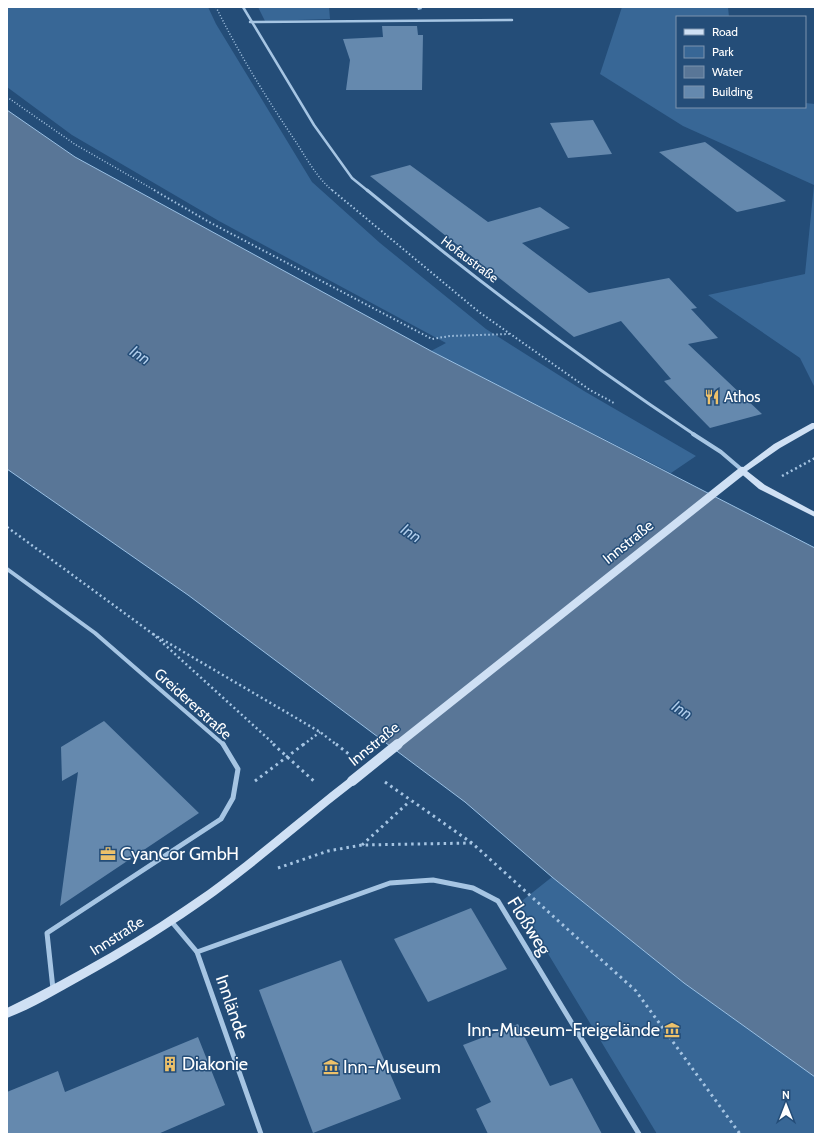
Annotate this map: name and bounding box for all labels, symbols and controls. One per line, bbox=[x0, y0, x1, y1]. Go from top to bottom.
legend bbox=[676, 16, 806, 108]
text: Road bbox=[712, 24, 738, 39]
text: Park bbox=[712, 44, 734, 59]
text: Water bbox=[712, 64, 743, 79]
text: Building bbox=[712, 84, 754, 99]
street label: Hofaustraße bbox=[438, 232, 502, 286]
water label: Inn bbox=[126, 341, 154, 369]
restaurant icon: Athos bbox=[703, 388, 721, 406]
place label: Athos bbox=[724, 388, 760, 406]
street label: Innstraße bbox=[599, 516, 657, 568]
water label: Inn bbox=[397, 519, 425, 547]
street label: Greidererstraße bbox=[151, 665, 236, 744]
water label: Inn bbox=[668, 696, 696, 724]
street label: Innstraße bbox=[345, 718, 403, 770]
place label: CyanCor GmbH bbox=[120, 843, 239, 865]
office icon: CyanCor GmbH bbox=[99, 845, 117, 863]
street label: Floßweg bbox=[503, 893, 556, 960]
street label: Innstraße bbox=[87, 912, 147, 959]
street label: Innlände bbox=[211, 972, 253, 1042]
place label: Inn-Museum-Freigelände bbox=[467, 1019, 660, 1041]
museum icon: Inn-Museum-Freigelände bbox=[663, 1021, 681, 1039]
place label: Diakonie bbox=[182, 1053, 248, 1075]
building icon: Diakonie bbox=[161, 1055, 179, 1073]
place label: Inn-Museum bbox=[343, 1056, 441, 1078]
museum icon: Inn-Museum bbox=[322, 1058, 340, 1076]
north arrow bbox=[766, 1085, 806, 1125]
text: N bbox=[782, 1088, 790, 1102]

